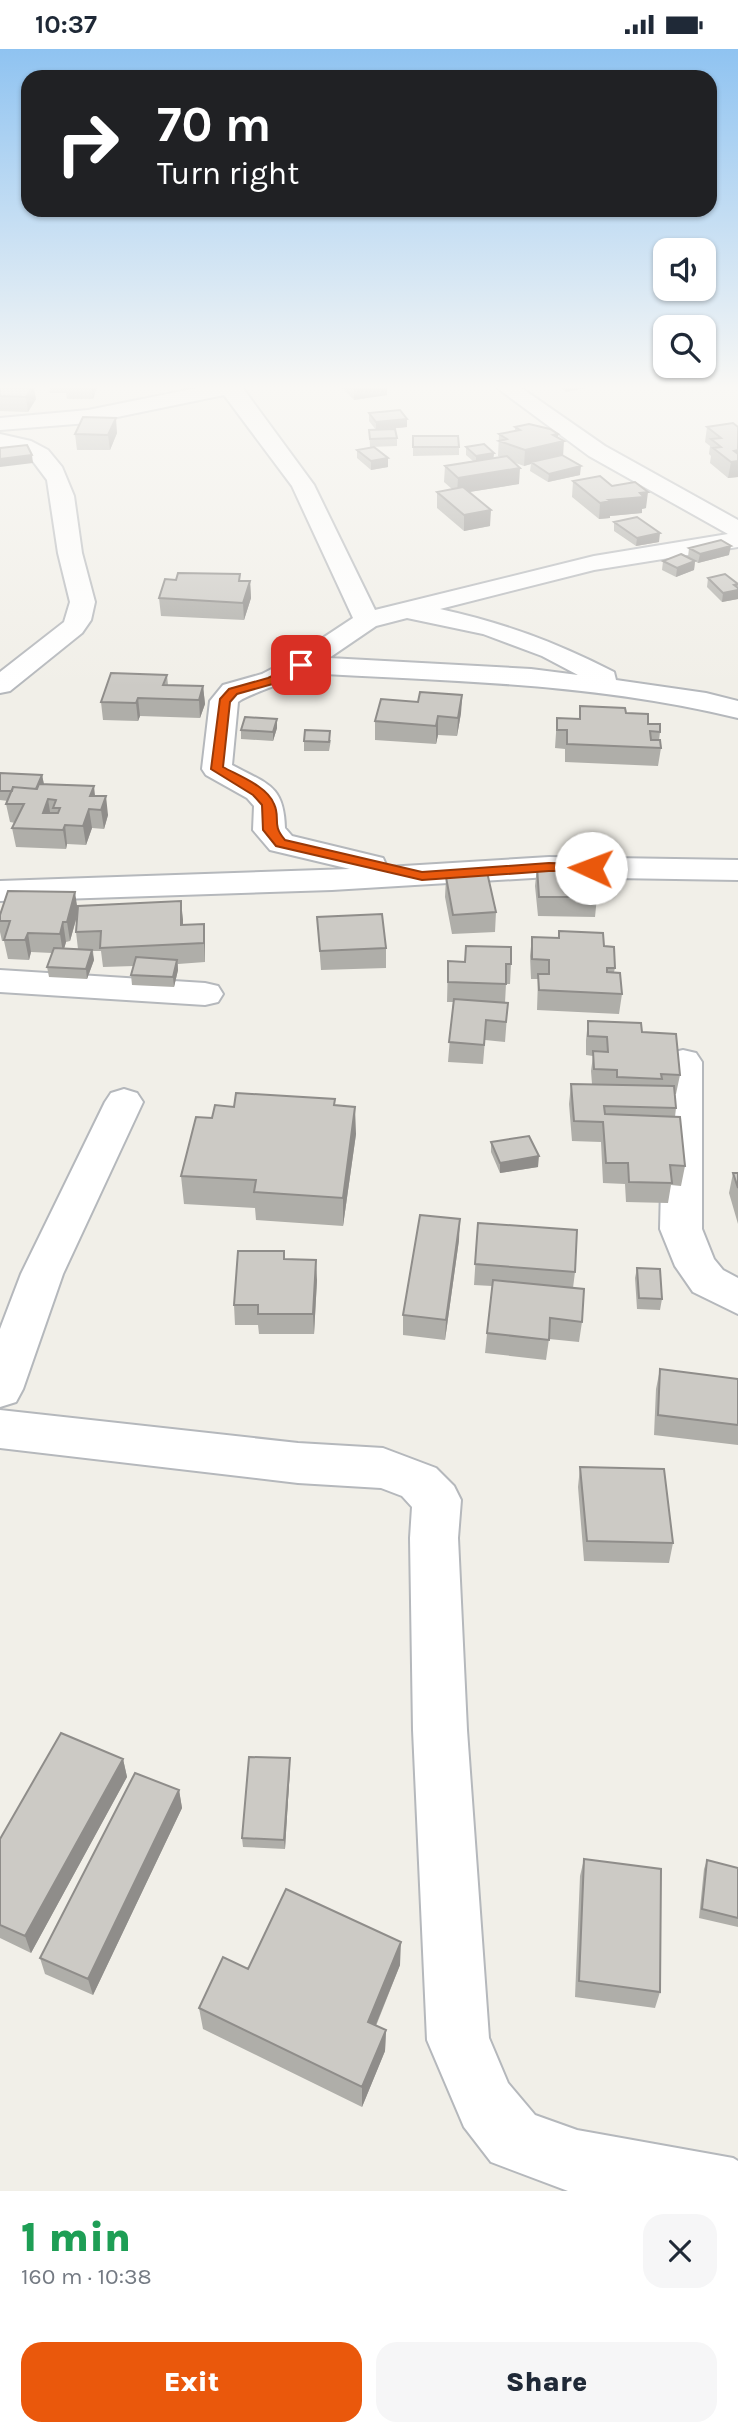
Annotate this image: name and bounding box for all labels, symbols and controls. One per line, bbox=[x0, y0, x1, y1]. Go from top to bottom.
text: 10:37 bbox=[35, 9, 97, 40]
text: 70 m bbox=[157, 96, 271, 153]
icon: right bbox=[42, 98, 133, 189]
text: Turn right bbox=[157, 155, 299, 192]
map controls bbox=[653, 238, 716, 378]
button: sound bbox=[653, 238, 716, 301]
button: search bbox=[653, 315, 716, 378]
pin bbox=[271, 635, 331, 695]
icon: arrive bbox=[282, 646, 320, 684]
position arrow bbox=[554, 831, 628, 905]
text: 1 min bbox=[21, 2212, 131, 2262]
button: close bbox=[643, 2214, 717, 2288]
text: 160 m · 10:38 bbox=[21, 2263, 152, 2290]
button: Exit bbox=[21, 2342, 362, 2422]
button: Share bbox=[376, 2342, 717, 2422]

